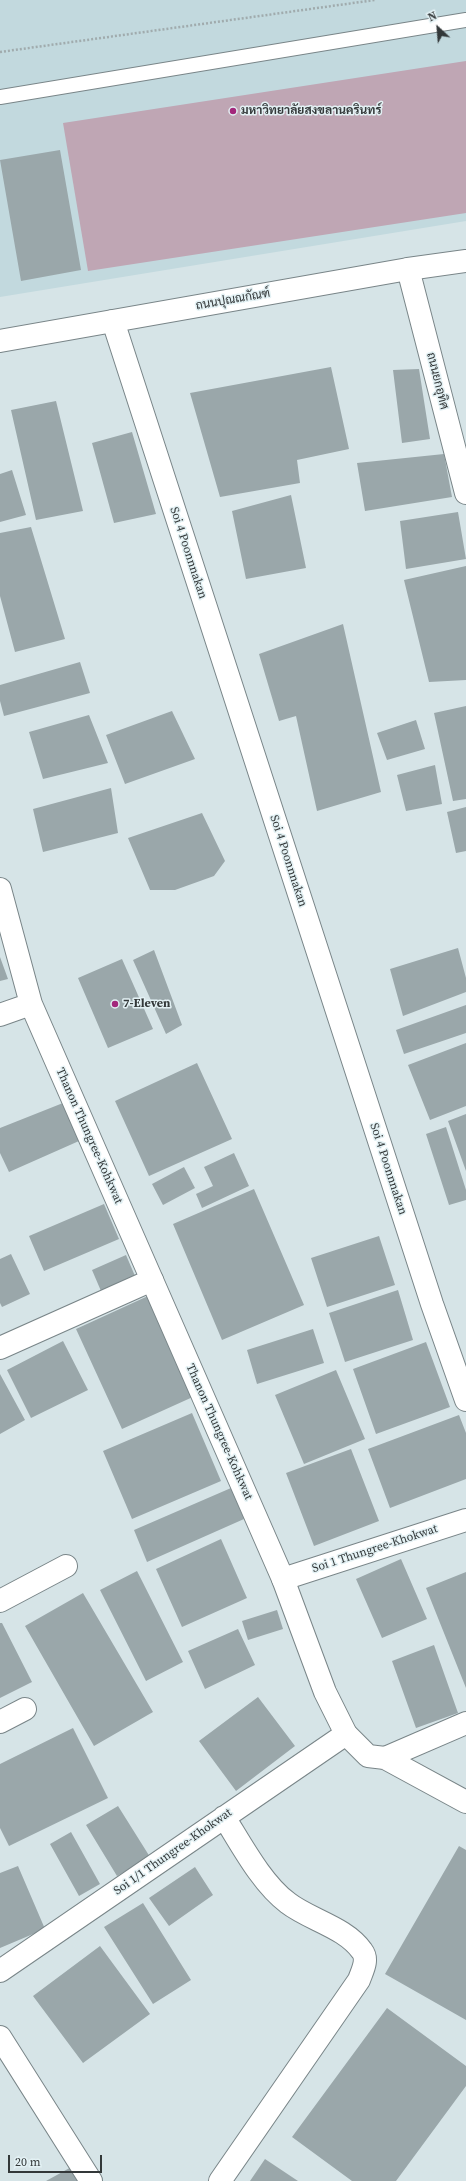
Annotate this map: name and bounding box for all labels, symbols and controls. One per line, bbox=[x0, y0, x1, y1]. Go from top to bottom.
north arrow bbox=[418, 8, 458, 48]
text: N bbox=[426, 8, 439, 25]
place label: มหาวิทยาลัยสงขลานครินทร์ bbox=[241, 104, 381, 118]
marker: มหาวิทยาลัยสงขลานครินทร์ bbox=[228, 106, 238, 116]
street label: ถนนปุณณกัณฑ์ bbox=[195, 286, 271, 314]
street label: ถนนยกอุทิศ bbox=[423, 351, 451, 411]
street label: Soi 4 Poonnnakan bbox=[166, 505, 210, 601]
street label: Soi 4 Poonnnakan bbox=[266, 813, 310, 909]
place label: 7-Eleven bbox=[123, 997, 170, 1011]
marker: 7-Eleven bbox=[110, 999, 120, 1009]
street label: Thanon Thungree-Kohkwat bbox=[52, 1066, 126, 1206]
street label: Soi 4 Poonnnakan bbox=[366, 1121, 410, 1217]
street label: Thanon Thungree-Kohkwat bbox=[182, 1362, 256, 1502]
street label: Soi 1 Thungree-Khokwat bbox=[310, 1522, 440, 1576]
street label: Soi 1/1 Thungree-Khokwat bbox=[111, 1806, 235, 1898]
scale bar bbox=[10, 2147, 104, 2173]
text: 20 m bbox=[15, 2154, 41, 2170]

